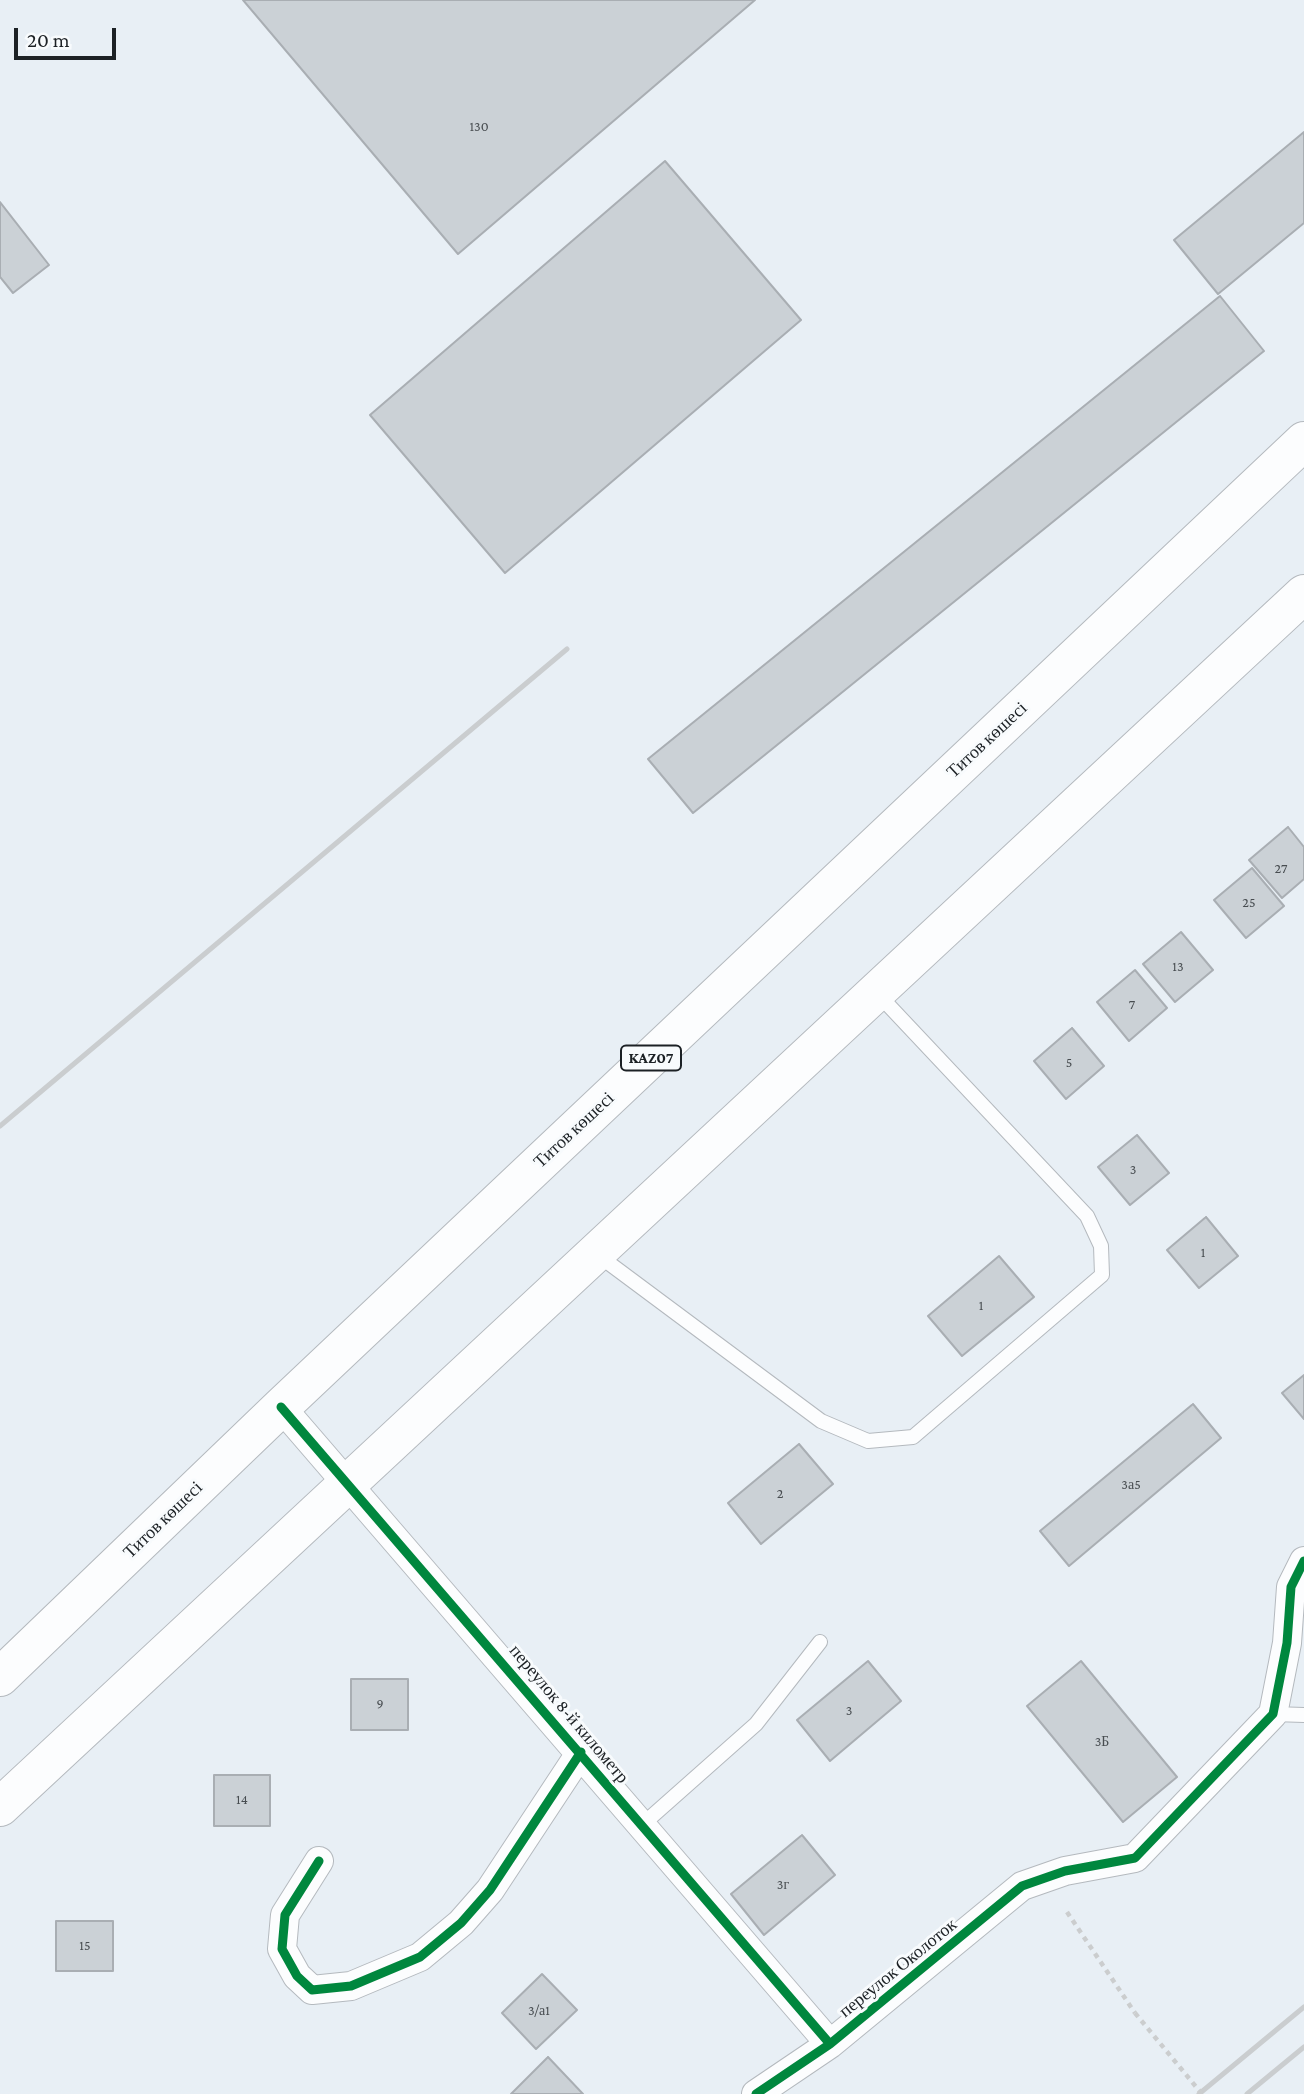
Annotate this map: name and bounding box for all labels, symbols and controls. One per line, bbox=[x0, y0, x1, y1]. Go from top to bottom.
scale bar bbox=[18, 14, 119, 58]
text: 20 m bbox=[27, 28, 70, 52]
house number: 130 bbox=[469, 119, 489, 135]
street label: Титов көшесі bbox=[942, 697, 1032, 783]
house number: 27 bbox=[1275, 861, 1287, 877]
house number: 25 bbox=[1242, 895, 1256, 911]
house number: 13 bbox=[1172, 959, 1184, 975]
house number: 7 bbox=[1129, 997, 1135, 1013]
road number: KAZ07 bbox=[621, 1046, 681, 1070]
house number: 5 bbox=[1066, 1055, 1072, 1071]
street label: Титов көшесі bbox=[529, 1087, 619, 1173]
house number: 3 bbox=[1130, 1162, 1136, 1178]
house number: 1 bbox=[1201, 1245, 1205, 1261]
house number: 1 bbox=[979, 1298, 983, 1314]
street label: Титов көшесі bbox=[119, 1477, 207, 1563]
house number: 3а5 bbox=[1121, 1477, 1141, 1493]
house number: 2 bbox=[777, 1486, 783, 1502]
street label: переулок 8-й километр bbox=[505, 1640, 633, 1788]
house number: 9 bbox=[376, 1696, 384, 1712]
house number: 3 bbox=[846, 1703, 852, 1719]
house number: 3Б bbox=[1095, 1734, 1109, 1750]
house number: 14 bbox=[236, 1792, 248, 1808]
house number: 3г bbox=[777, 1877, 789, 1893]
street label: переулок Околоток bbox=[835, 1914, 961, 2022]
house number: 15 bbox=[79, 1938, 91, 1954]
house number: 3/а1 bbox=[528, 2003, 550, 2019]

